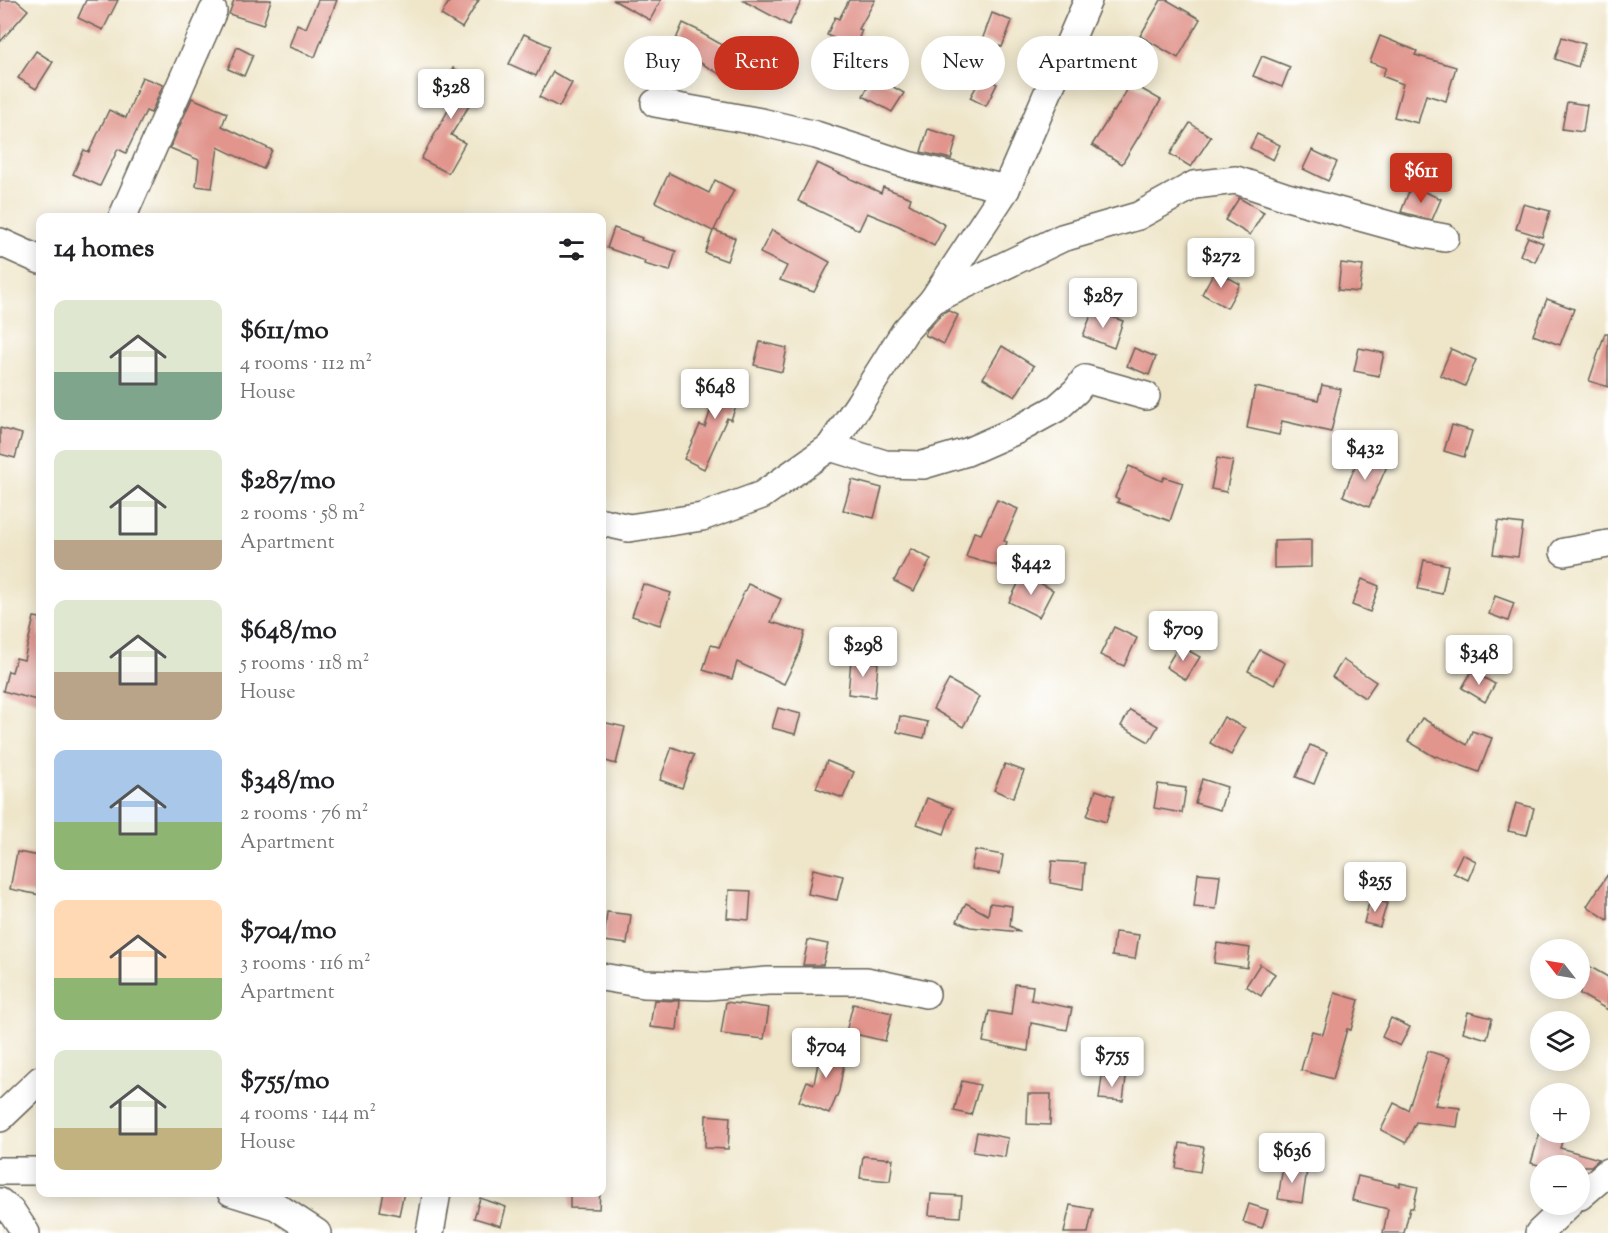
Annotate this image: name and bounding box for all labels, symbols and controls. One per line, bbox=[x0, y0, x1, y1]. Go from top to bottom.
chip: Buy bbox=[624, 36, 702, 90]
chip: Rent bbox=[714, 36, 799, 90]
chip: Filters bbox=[811, 36, 909, 90]
chip: New bbox=[921, 36, 1005, 90]
chip: Apartment bbox=[1017, 36, 1158, 90]
pin: $328 bbox=[415, 69, 487, 120]
text: $328 bbox=[432, 74, 470, 103]
pin: $611 bbox=[1385, 153, 1457, 204]
text: $611 bbox=[1404, 158, 1438, 187]
text: 14 homes bbox=[54, 231, 154, 268]
icon: filters bbox=[555, 233, 588, 266]
pin: $272 bbox=[1185, 238, 1257, 289]
text: $272 bbox=[1201, 243, 1241, 272]
pin: $287 bbox=[1067, 278, 1139, 329]
text: $287 bbox=[1083, 283, 1123, 312]
text: $611/mo bbox=[240, 313, 329, 350]
icon: home bbox=[102, 324, 174, 396]
text: 4 rooms · 112 m² bbox=[240, 350, 372, 379]
pin: $648 bbox=[679, 369, 751, 420]
text: $648 bbox=[695, 374, 735, 403]
text: House bbox=[240, 379, 295, 408]
pin: $432 bbox=[1329, 430, 1401, 481]
text: $432 bbox=[1346, 435, 1384, 464]
text: $287/mo bbox=[240, 463, 336, 500]
icon: home bbox=[102, 474, 174, 546]
text: 2 rooms · 58 m² bbox=[240, 500, 365, 529]
text: Apartment bbox=[240, 529, 335, 558]
pin: $442 bbox=[995, 545, 1067, 596]
text: $442 bbox=[1011, 550, 1051, 579]
pin: $709 bbox=[1147, 611, 1219, 662]
text: $648/mo bbox=[240, 613, 337, 650]
text: $709 bbox=[1163, 616, 1203, 645]
icon: home bbox=[102, 624, 174, 696]
pin: $298 bbox=[827, 627, 899, 678]
text: $298 bbox=[843, 632, 883, 661]
pin: $348 bbox=[1443, 635, 1515, 686]
text: $348 bbox=[1460, 640, 1498, 669]
text: 5 rooms · 118 m² bbox=[240, 650, 370, 679]
text: House bbox=[240, 679, 295, 708]
text: $348/mo bbox=[240, 763, 335, 800]
icon: home bbox=[102, 774, 174, 846]
text: 2 rooms · 76 m² bbox=[240, 800, 368, 829]
text: Apartment bbox=[240, 829, 335, 858]
pin: $255 bbox=[1339, 862, 1411, 913]
text: $255 bbox=[1358, 867, 1392, 896]
text: $704/mo bbox=[240, 913, 336, 950]
icon: home bbox=[102, 924, 174, 996]
north arrow bbox=[1530, 939, 1590, 999]
map controls bbox=[1530, 939, 1590, 1215]
text: 3 rooms · 116 m² bbox=[240, 950, 371, 979]
text: Apartment bbox=[240, 979, 335, 1008]
button: layers bbox=[1530, 1011, 1590, 1071]
pin: $704 bbox=[790, 1028, 862, 1079]
text: $704 bbox=[806, 1033, 846, 1062]
pin: $755 bbox=[1076, 1037, 1148, 1088]
text: $755 bbox=[1095, 1042, 1129, 1071]
text: $755/mo bbox=[240, 1063, 329, 1100]
icon: home bbox=[102, 1074, 174, 1146]
button: + bbox=[1530, 1083, 1590, 1143]
text: 4 rooms · 144 m² bbox=[240, 1100, 376, 1129]
text: House bbox=[240, 1129, 295, 1158]
pin: $636 bbox=[1256, 1133, 1328, 1184]
text: $636 bbox=[1273, 1138, 1311, 1167]
button: − bbox=[1530, 1155, 1590, 1215]

